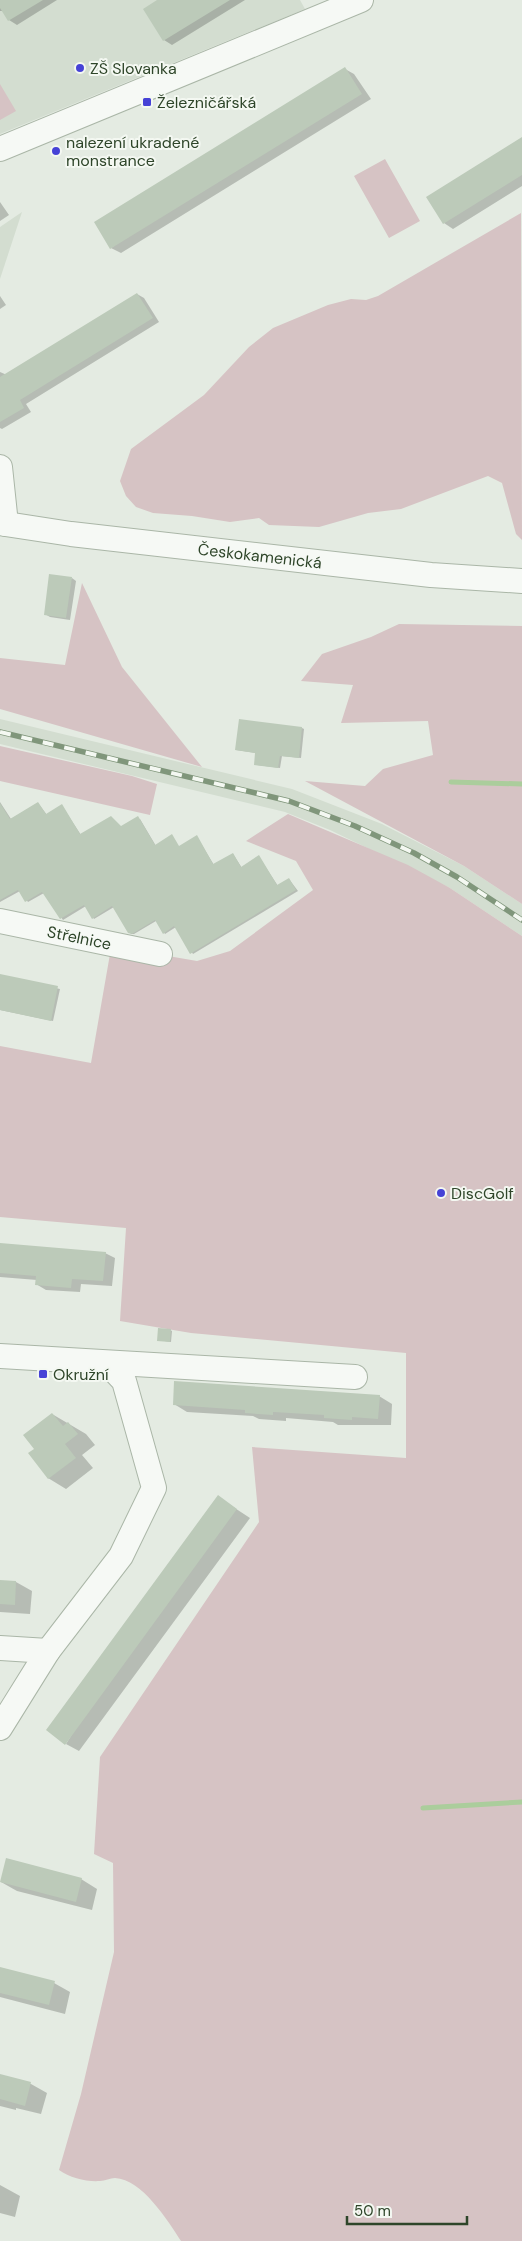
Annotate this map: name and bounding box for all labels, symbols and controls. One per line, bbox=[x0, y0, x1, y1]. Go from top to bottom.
place label: ZŠ Slovanka bbox=[90, 58, 177, 79]
marker: ZŠ Slovanka bbox=[74, 62, 86, 74]
place label: Železničářská bbox=[157, 92, 256, 113]
marker: Železničářská bbox=[141, 96, 153, 108]
place label: nalezení ukradené monstrance bbox=[66, 132, 199, 171]
marker: nalezení ukradené monstrance bbox=[50, 145, 62, 157]
street label: Českokamenická bbox=[197, 538, 323, 573]
street label: Střelnice bbox=[45, 920, 113, 954]
place label: DiscGolf bbox=[451, 1183, 514, 1204]
marker: DiscGolf bbox=[435, 1187, 447, 1199]
place label: Okružní bbox=[53, 1364, 109, 1385]
marker: Okružní bbox=[37, 1368, 49, 1380]
scale bar bbox=[347, 2194, 467, 2226]
text: 50 m bbox=[354, 2201, 391, 2221]

